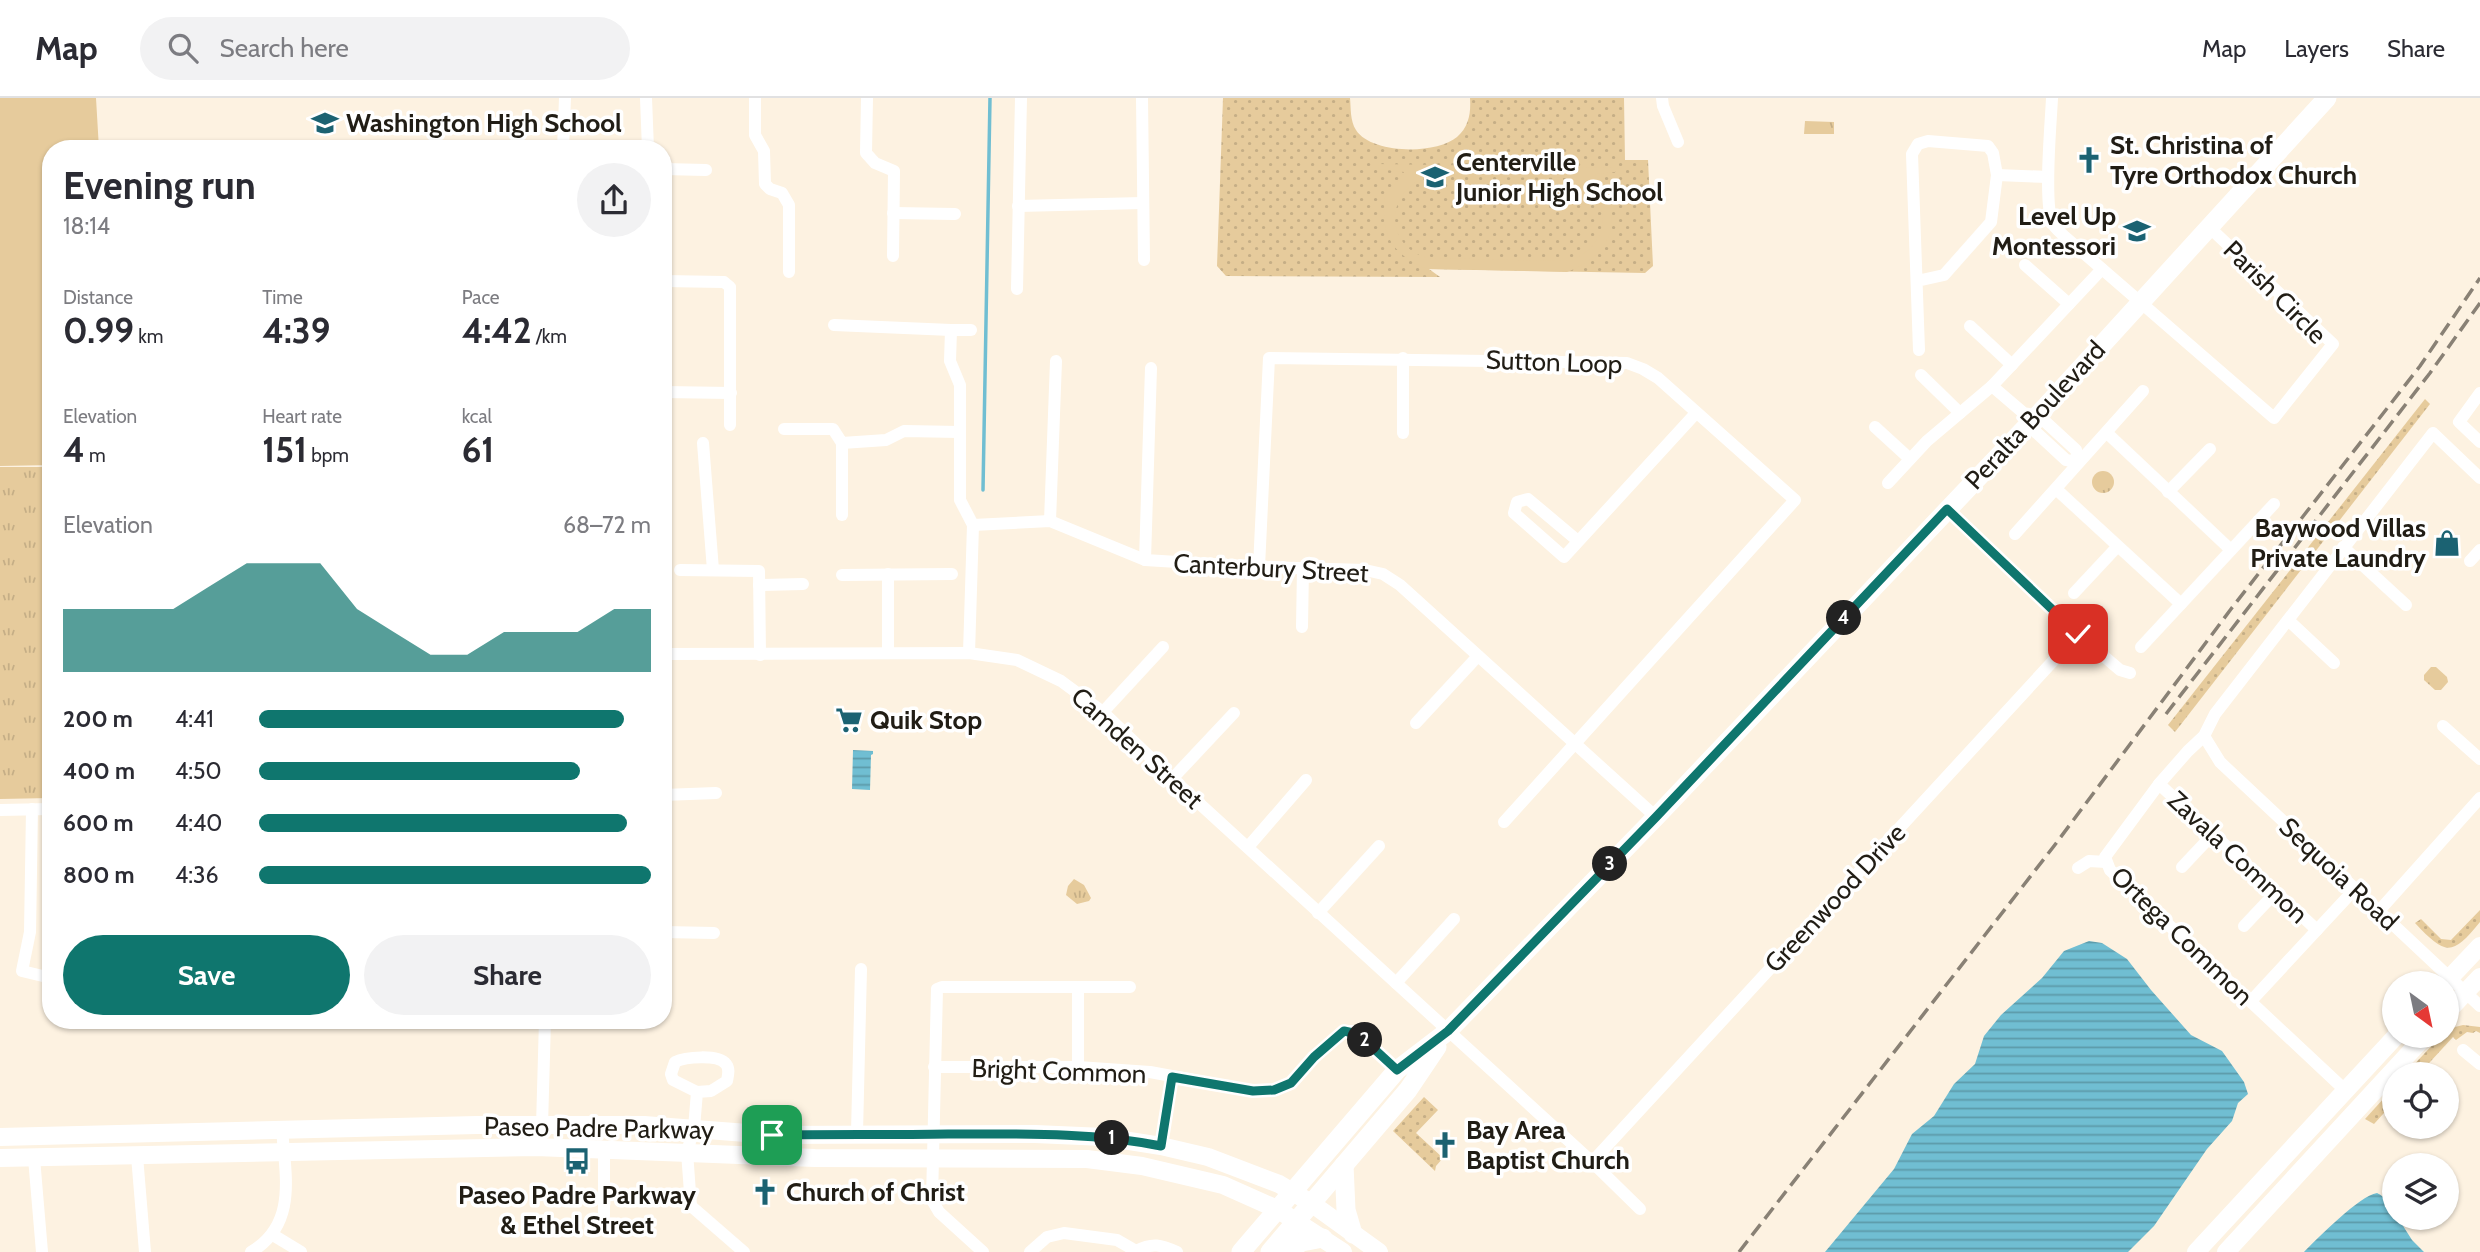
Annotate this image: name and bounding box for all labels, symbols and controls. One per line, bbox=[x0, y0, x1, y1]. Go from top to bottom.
search box bbox=[140, 17, 630, 80]
text: Map bbox=[35, 28, 98, 68]
icon: search bbox=[164, 29, 202, 67]
text: Search here bbox=[220, 32, 349, 64]
text: Map bbox=[2202, 34, 2246, 63]
text: Layers bbox=[2284, 34, 2349, 63]
text: Share bbox=[2387, 34, 2445, 63]
place label: Washington High School bbox=[346, 107, 622, 139]
school or university icon: Washington High School bbox=[310, 108, 340, 138]
place label: St. Christina of Tyre Orthodox Church bbox=[2110, 129, 2357, 191]
church icon: St. Christina of Tyre Orthodox Church bbox=[2074, 145, 2104, 175]
place label: Centerville Junior High School bbox=[1455, 146, 1663, 208]
text: Evening run bbox=[63, 162, 256, 209]
school or university icon: Centerville Junior High School bbox=[1420, 162, 1450, 192]
button: share bbox=[577, 163, 651, 237]
place label: Level Up Montessori bbox=[1992, 200, 2116, 262]
text: 18:14 bbox=[63, 212, 110, 240]
school or university icon: Level Up Montessori bbox=[2122, 216, 2152, 246]
street label: Parish Circle bbox=[2217, 234, 2333, 350]
text: Distance bbox=[63, 286, 133, 309]
text: Time bbox=[262, 286, 303, 309]
text: Pace bbox=[462, 286, 500, 309]
text: 0.99 bbox=[63, 309, 134, 352]
text: 4:39 bbox=[262, 309, 330, 352]
text: 4:42 bbox=[462, 309, 531, 352]
text: km bbox=[134, 325, 163, 348]
text: /km bbox=[531, 325, 567, 348]
street label: Peralta Boulevard bbox=[1958, 334, 2112, 496]
street label: Sutton Loop bbox=[1485, 344, 1623, 380]
text: Elevation bbox=[63, 405, 137, 428]
text: Heart rate bbox=[262, 405, 342, 428]
text: kcal bbox=[462, 405, 492, 428]
text: 4 bbox=[63, 428, 85, 471]
text: 151 bbox=[262, 428, 307, 471]
text: 61 bbox=[462, 428, 494, 471]
text: m bbox=[85, 444, 106, 467]
text: bpm bbox=[307, 444, 349, 467]
text: Elevation bbox=[63, 511, 153, 539]
text: 68–72 m bbox=[563, 511, 651, 539]
place label: Baywood Villas Private Laundry bbox=[2250, 512, 2426, 574]
shop icon: Baywood Villas Private Laundry bbox=[2432, 528, 2462, 558]
street label: Canterbury Street bbox=[1173, 547, 1369, 589]
pin: 4 bbox=[1826, 601, 1862, 636]
pin bbox=[2048, 604, 2108, 664]
text: 4 bbox=[1838, 606, 1849, 629]
icon: check bbox=[2059, 615, 2097, 653]
street label: Camden Street bbox=[1065, 680, 1210, 816]
place label: Quik Stop bbox=[870, 704, 982, 736]
text: 200 m bbox=[63, 705, 133, 733]
text: 4:41 bbox=[175, 705, 214, 733]
supermarket icon: Quik Stop bbox=[834, 705, 864, 735]
text: 400 m bbox=[63, 757, 135, 785]
text: 4:50 bbox=[175, 757, 222, 785]
street label: Zavala Common bbox=[2161, 784, 2315, 930]
text: 600 m bbox=[63, 809, 134, 837]
text: 4:40 bbox=[175, 809, 222, 837]
street label: Sequoia Road bbox=[2273, 811, 2405, 937]
street label: Greenwood Drive bbox=[1758, 817, 1912, 979]
pin: 3 bbox=[1592, 846, 1628, 882]
text: 3 bbox=[1604, 852, 1615, 875]
street label: Ortega Common bbox=[2104, 860, 2260, 1012]
text: 800 m bbox=[63, 861, 135, 889]
text: 4:36 bbox=[175, 861, 219, 889]
button: Save bbox=[63, 935, 350, 1015]
button: Share bbox=[364, 935, 651, 1015]
north arrow bbox=[2382, 971, 2459, 1048]
map controls bbox=[2382, 971, 2459, 1230]
pin: 2 bbox=[1348, 1023, 1382, 1058]
text: 2 bbox=[1359, 1028, 1370, 1051]
street label: Bright Common bbox=[971, 1052, 1147, 1090]
button: locate bbox=[2382, 1062, 2459, 1139]
pin bbox=[742, 1105, 802, 1165]
street label: Paseo Padre Parkway bbox=[484, 1110, 714, 1146]
place label: Bay Area Baptist Church bbox=[1466, 1114, 1630, 1176]
icon: arrive bbox=[753, 1116, 791, 1154]
pin: 1 bbox=[1094, 1121, 1130, 1156]
text: 1 bbox=[1108, 1126, 1115, 1149]
church icon: Bay Area Baptist Church bbox=[1430, 1130, 1460, 1160]
bus stop icon: Paseo Padre Parkway & Ethel Street bbox=[562, 1146, 592, 1176]
button: layers bbox=[2382, 1153, 2459, 1230]
place label: Church of Christ bbox=[786, 1176, 965, 1208]
church icon: Church of Christ bbox=[750, 1177, 780, 1207]
place label: Paseo Padre Parkway & Ethel Street bbox=[458, 1179, 696, 1241]

